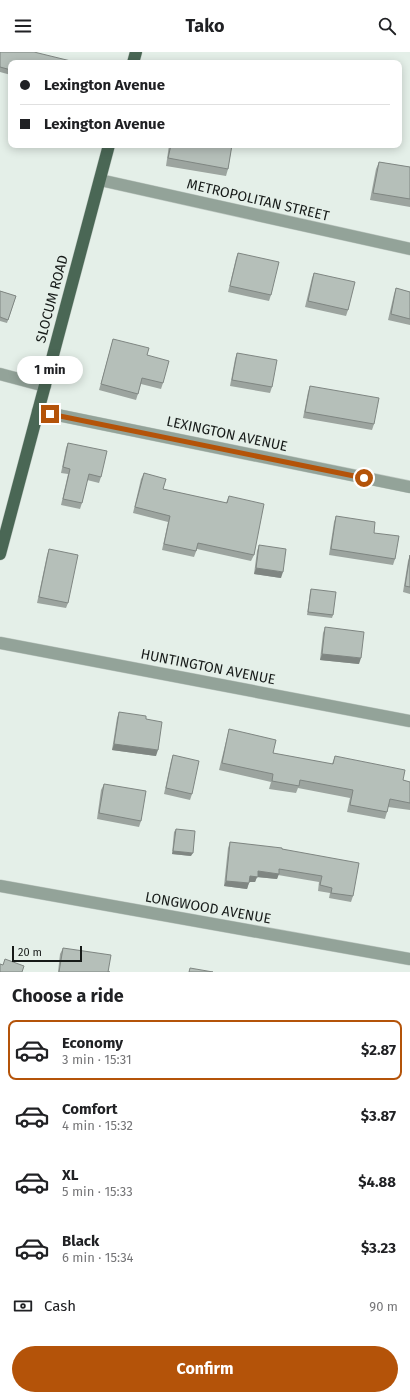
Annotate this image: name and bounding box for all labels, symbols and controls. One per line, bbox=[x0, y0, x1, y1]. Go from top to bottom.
icon: menu bbox=[12, 15, 34, 37]
text: Tako bbox=[186, 15, 224, 37]
icon: search bbox=[376, 15, 398, 37]
text: Lexington Avenue bbox=[44, 76, 165, 94]
text: Lexington Avenue bbox=[44, 115, 165, 133]
street label: METROPOLITAN STREET bbox=[185, 175, 332, 225]
street label: SLOCUM ROAD bbox=[32, 253, 72, 345]
callout: 1 min bbox=[17, 356, 83, 384]
text: 1 min bbox=[34, 362, 66, 377]
route end bbox=[41, 405, 59, 423]
street label: LEXINGTON AVENUE bbox=[165, 413, 289, 455]
route start bbox=[355, 469, 373, 487]
street label: HUNTINGTON AVENUE bbox=[139, 646, 277, 688]
street label: LONGWOOD AVENUE bbox=[144, 889, 272, 927]
scale bar bbox=[12, 944, 82, 963]
text: 20 m bbox=[18, 946, 42, 959]
text: Choose a ride bbox=[12, 985, 124, 1007]
icon: car bbox=[14, 1032, 50, 1068]
text: Economy bbox=[62, 1034, 123, 1052]
text: $2.87 bbox=[361, 1041, 396, 1059]
text: 3 min · 15:31 bbox=[62, 1052, 132, 1067]
icon: car bbox=[14, 1098, 50, 1134]
text: Comfort bbox=[62, 1100, 118, 1118]
text: $3.87 bbox=[361, 1107, 396, 1125]
text: 4 min · 15:32 bbox=[62, 1118, 133, 1133]
icon: car bbox=[14, 1164, 50, 1200]
text: XL bbox=[62, 1166, 78, 1184]
text: $4.88 bbox=[358, 1173, 396, 1191]
text: 5 min · 15:33 bbox=[62, 1184, 133, 1199]
icon: car bbox=[14, 1230, 50, 1266]
text: Black bbox=[62, 1232, 99, 1250]
text: $3.23 bbox=[361, 1239, 396, 1257]
text: 6 min · 15:34 bbox=[62, 1250, 134, 1265]
icon: cash bbox=[12, 1295, 34, 1317]
text: Cash bbox=[44, 1297, 76, 1315]
text: 90 m bbox=[369, 1299, 398, 1314]
button: Confirm bbox=[12, 1346, 398, 1392]

